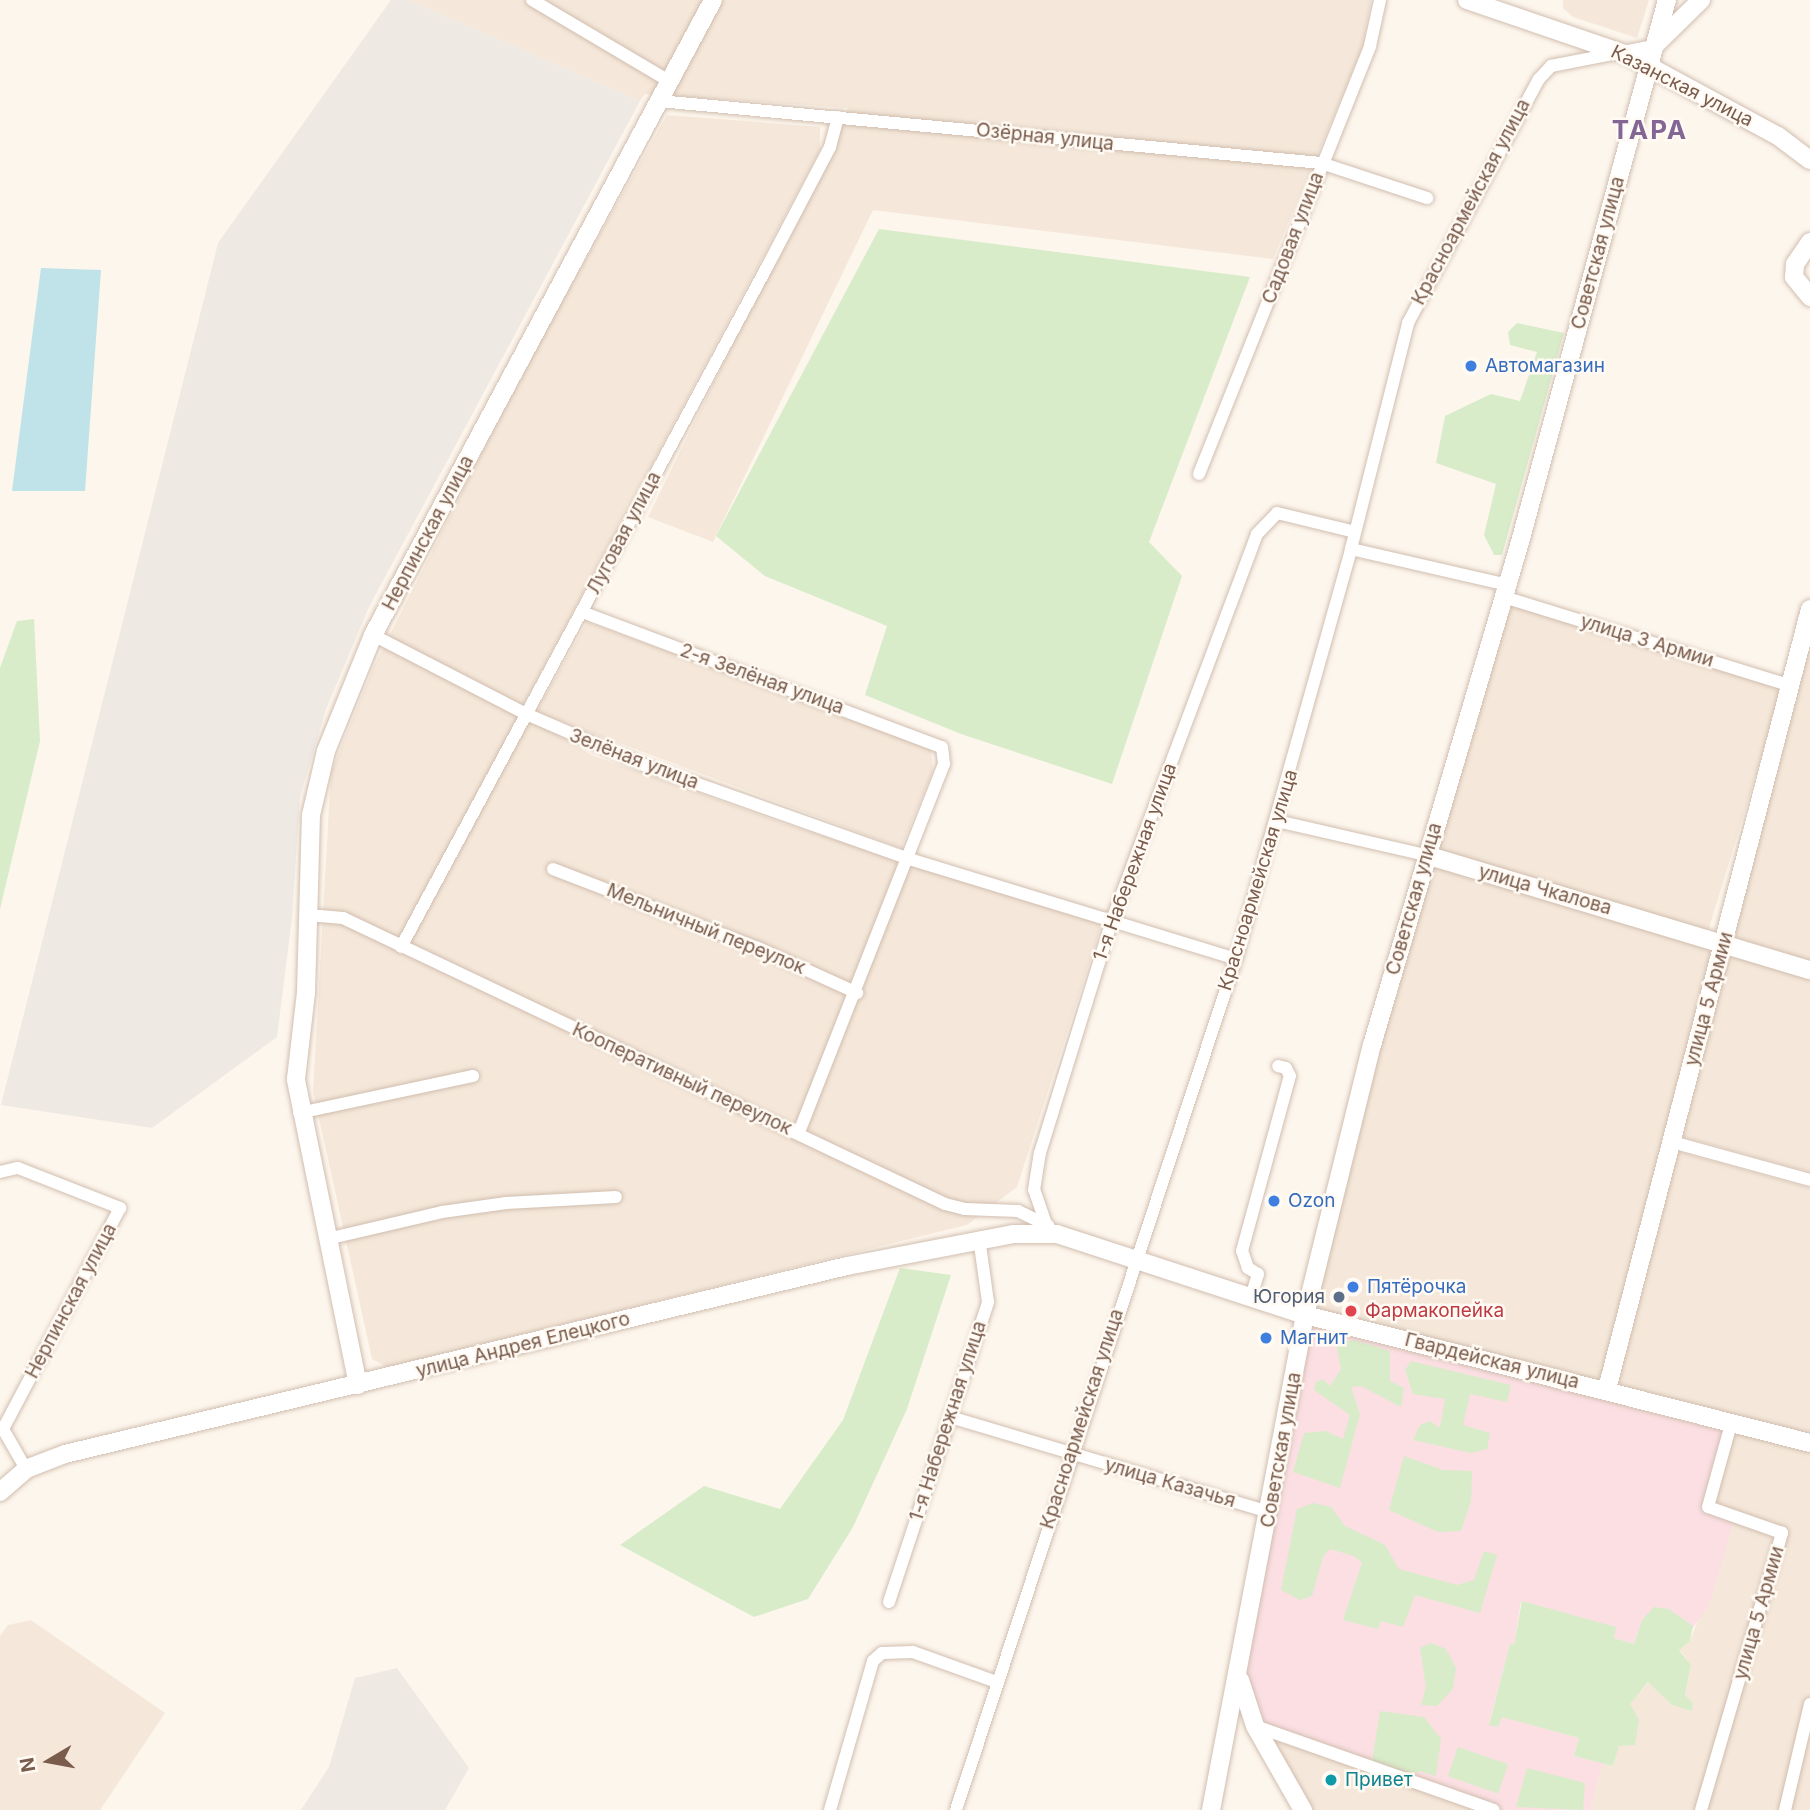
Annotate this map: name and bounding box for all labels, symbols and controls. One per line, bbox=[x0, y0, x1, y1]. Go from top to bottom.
street label: Казанская улица bbox=[1607, 40, 1757, 132]
street label: Красноармейская улица bbox=[1407, 95, 1535, 309]
district label: ТАРА bbox=[1612, 114, 1688, 146]
street label: Озёрная улица bbox=[975, 118, 1115, 156]
street label: Садовая улица bbox=[1257, 169, 1329, 307]
street label: Советская улица bbox=[1567, 174, 1629, 332]
place label: Автомагазин bbox=[1485, 355, 1605, 377]
marker: Автомагазин bbox=[1463, 358, 1479, 374]
street label: Нерпинская улица bbox=[378, 452, 478, 614]
street label: Луговая улица bbox=[582, 468, 666, 598]
street label: улица 3 Армии bbox=[1578, 610, 1716, 672]
street label: 2-я Зелёная улица bbox=[677, 639, 847, 719]
street label: Зелёная улица bbox=[566, 724, 702, 794]
street label: 1-я Набережная улица bbox=[1089, 760, 1181, 964]
street label: Красноармейская улица bbox=[1213, 767, 1303, 993]
street label: Советская улица bbox=[1381, 820, 1447, 978]
street label: улица Чкалова bbox=[1476, 860, 1614, 920]
street label: Мельничный переулок bbox=[603, 879, 809, 979]
street label: улица 5 Армии bbox=[1680, 929, 1738, 1069]
street label: Кооперативный переулок bbox=[569, 1018, 795, 1140]
place label: Ozon bbox=[1288, 1190, 1335, 1212]
marker: Ozon bbox=[1266, 1193, 1282, 1209]
street label: Нерпинская улица bbox=[21, 1220, 121, 1382]
place label: Пятёрочка bbox=[1367, 1276, 1466, 1298]
marker: Пятёрочка bbox=[1345, 1279, 1361, 1295]
place label: Югория bbox=[1253, 1286, 1325, 1308]
marker: Югория bbox=[1331, 1289, 1347, 1305]
place label: Фармакопейка bbox=[1365, 1300, 1504, 1322]
marker: Фармакопейка bbox=[1343, 1303, 1359, 1319]
street label: Красноармейская улица bbox=[1036, 1306, 1128, 1532]
street label: улица Андрея Елецкого bbox=[414, 1307, 632, 1383]
street label: 1-я Набережная улица bbox=[905, 1318, 991, 1524]
place label: Магнит bbox=[1280, 1327, 1348, 1349]
street label: Гвардейская улица bbox=[1402, 1328, 1582, 1394]
marker: Магнит bbox=[1258, 1330, 1274, 1346]
street label: Советская улица bbox=[1256, 1371, 1306, 1529]
street label: улица Казачья bbox=[1102, 1453, 1238, 1513]
street label: улица 5 Армии bbox=[1729, 1543, 1789, 1683]
north arrow bbox=[14, 1726, 84, 1796]
text: N bbox=[15, 1756, 40, 1774]
place label: Привет bbox=[1345, 1769, 1413, 1791]
marker: Привет bbox=[1323, 1772, 1339, 1788]

